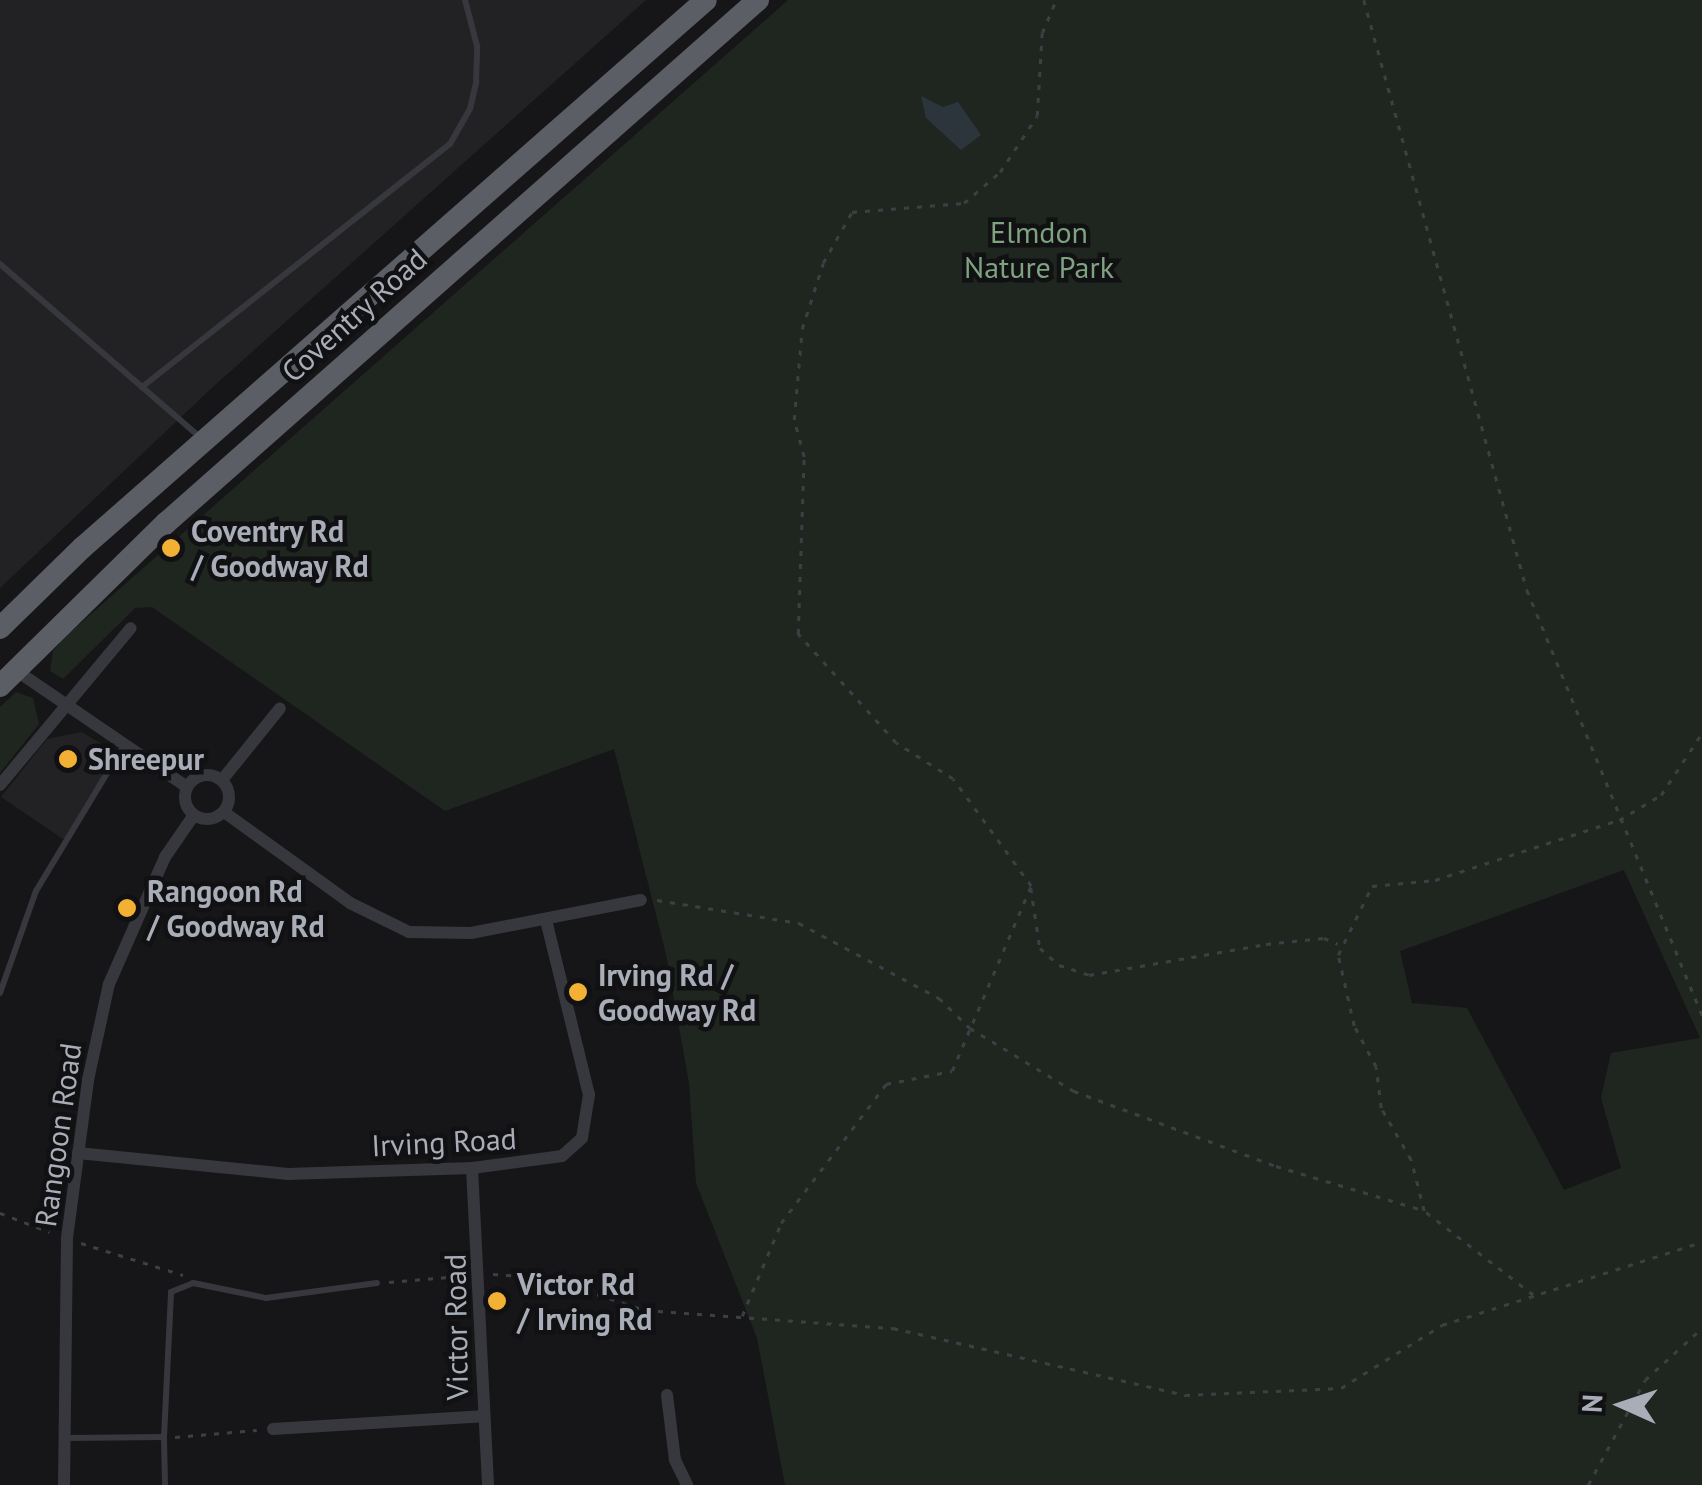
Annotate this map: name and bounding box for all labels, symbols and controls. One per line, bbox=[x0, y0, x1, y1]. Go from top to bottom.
park label: Elmdon Nature Park bbox=[964, 214, 1114, 284]
street label: Coventry Road bbox=[274, 240, 434, 390]
place label: Coventry Rd / Goodway Rd bbox=[191, 513, 370, 584]
marker: Coventry Rd / Goodway Rd bbox=[160, 537, 182, 559]
place label: Shreepur bbox=[88, 741, 204, 777]
marker: Shreepur bbox=[57, 748, 79, 770]
place label: Rangoon Rd / Goodway Rd bbox=[147, 873, 326, 944]
marker: Rangoon Rd / Goodway Rd bbox=[116, 897, 138, 919]
place label: Irving Rd / Goodway Rd bbox=[598, 957, 757, 1028]
marker: Irving Rd / Goodway Rd bbox=[567, 981, 589, 1003]
street label: Rangoon Road bbox=[27, 1041, 89, 1229]
street label: Irving Road bbox=[370, 1120, 518, 1164]
street label: Victor Road bbox=[437, 1254, 475, 1400]
place label: Victor Rd / Irving Rd bbox=[517, 1266, 653, 1336]
marker: Victor Rd / Irving Rd bbox=[486, 1290, 508, 1312]
north arrow bbox=[1572, 1355, 1672, 1455]
text: N bbox=[1573, 1393, 1610, 1414]

